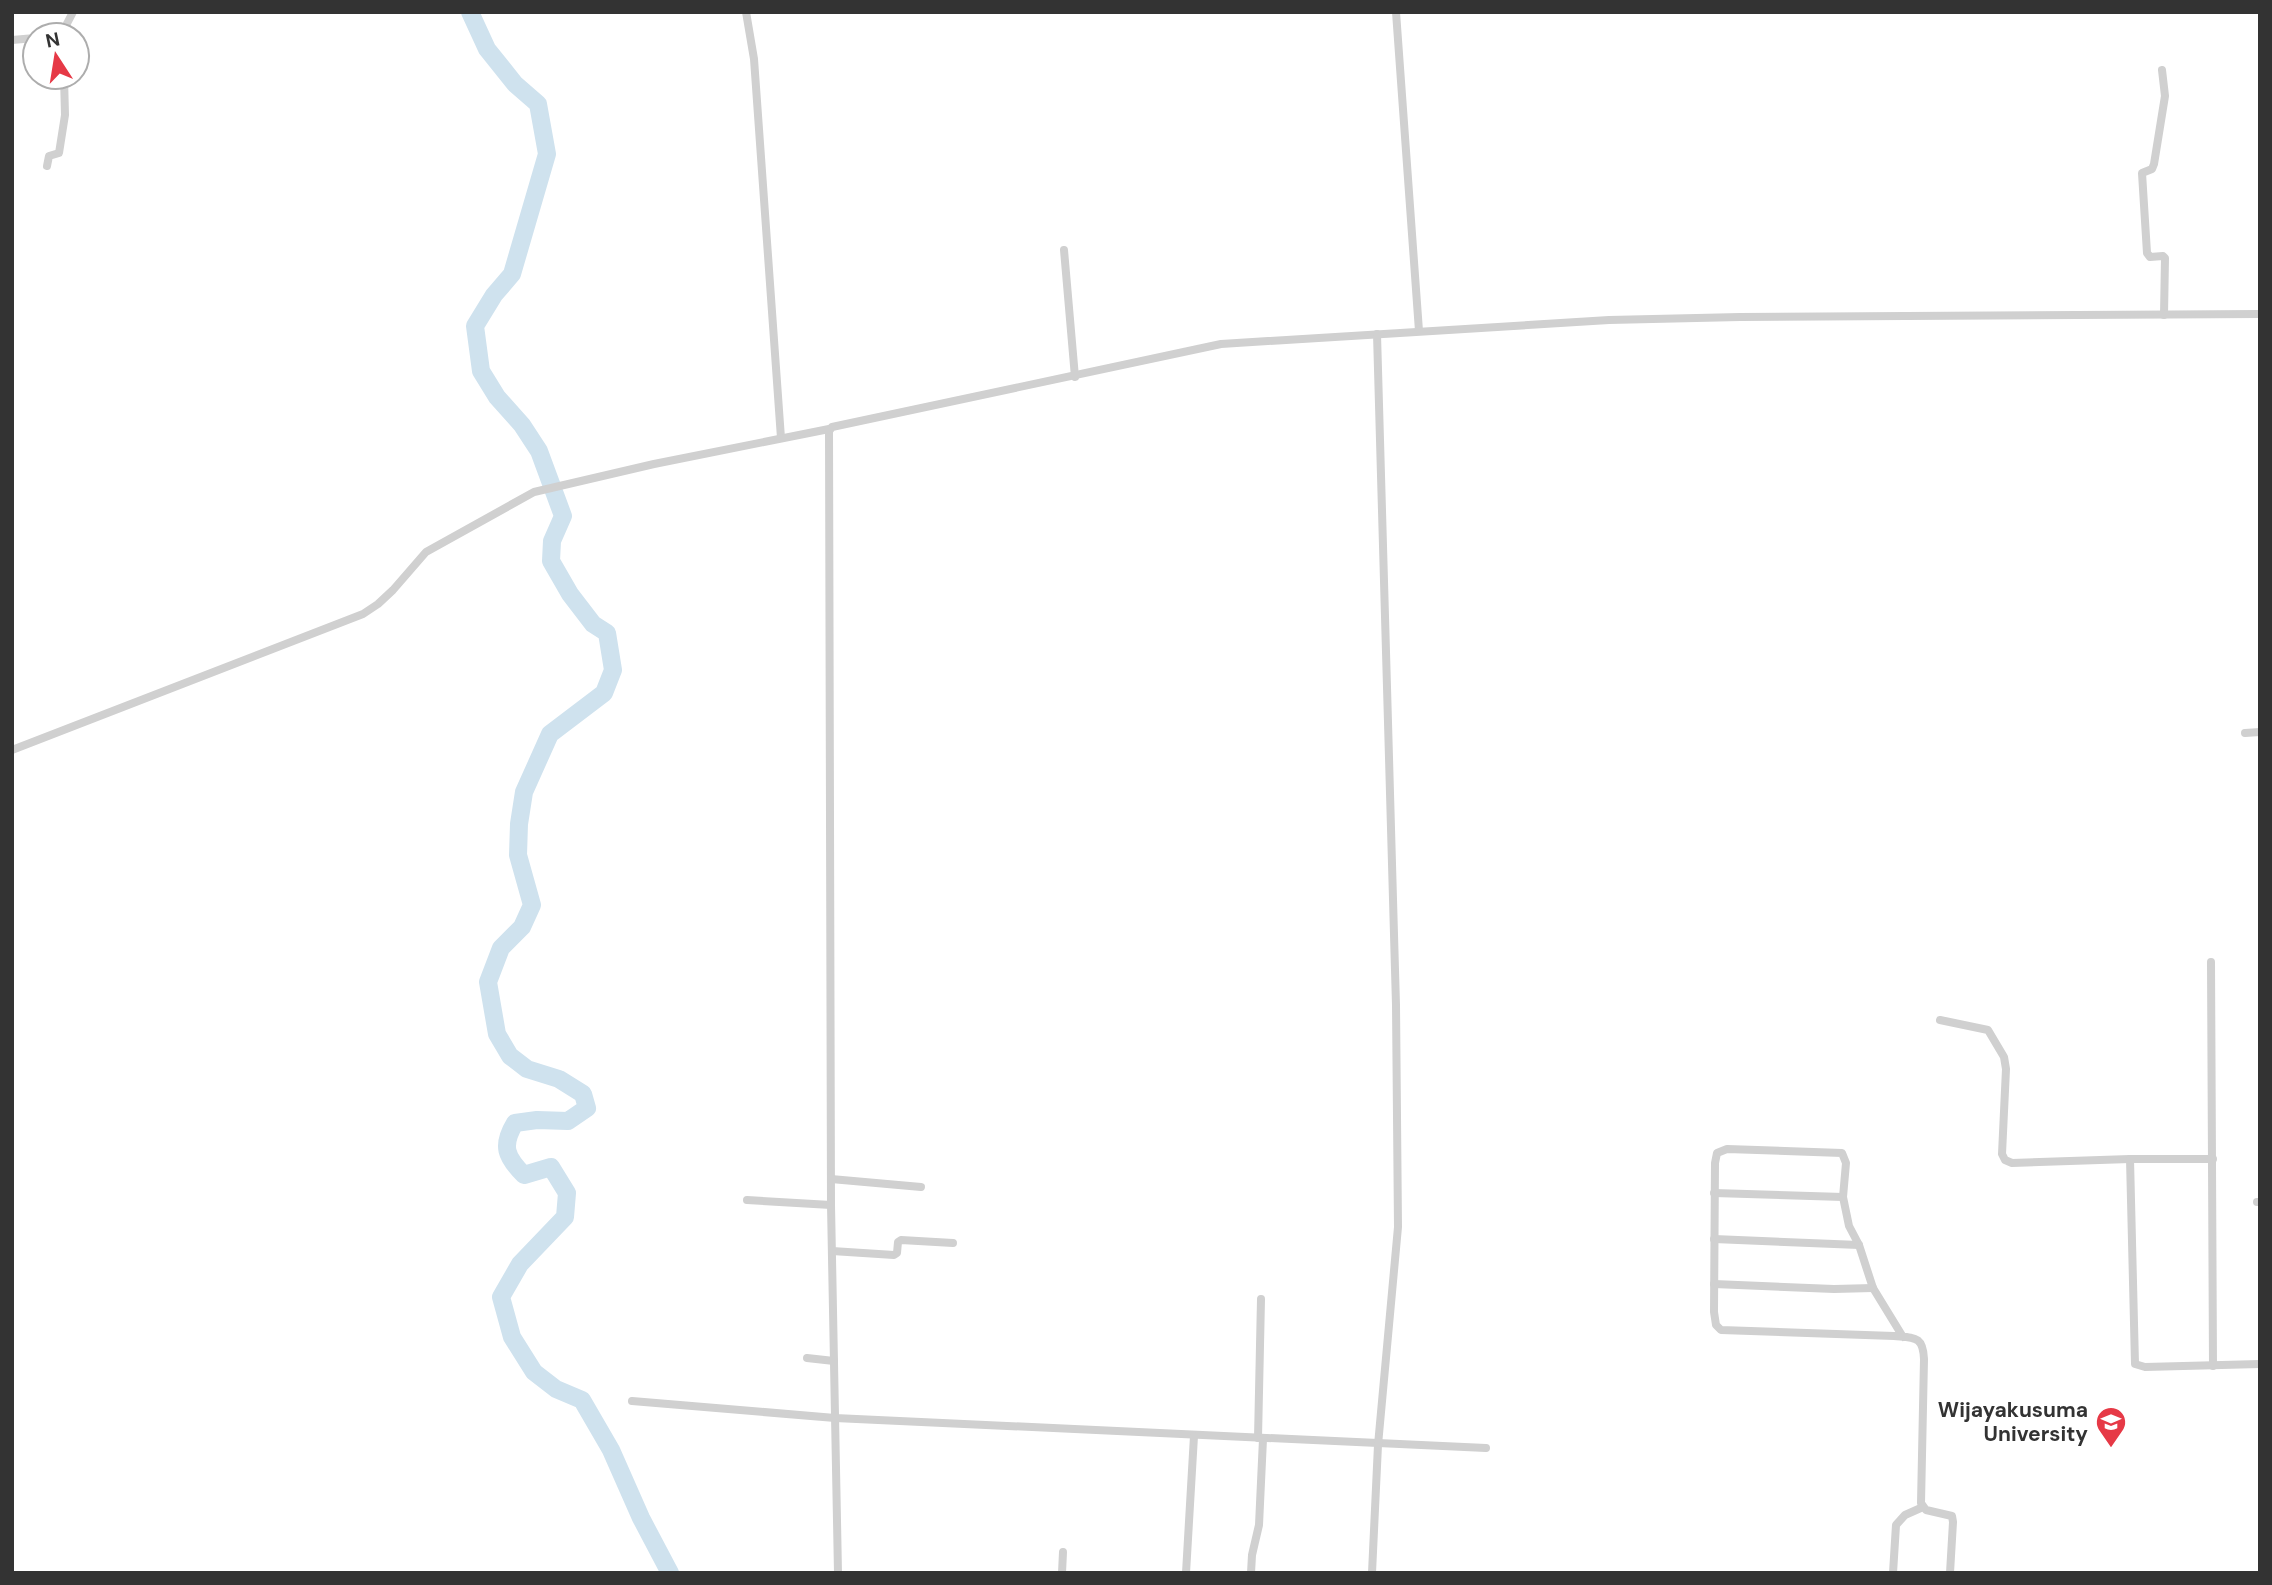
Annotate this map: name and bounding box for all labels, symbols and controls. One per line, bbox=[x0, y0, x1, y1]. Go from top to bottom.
north arrow bbox=[21, 21, 91, 91]
text: N bbox=[43, 26, 62, 54]
place label: Wijayakusuma University bbox=[1938, 1396, 2088, 1448]
school or university icon: Wijayakusuma University bbox=[2094, 1405, 2128, 1449]

